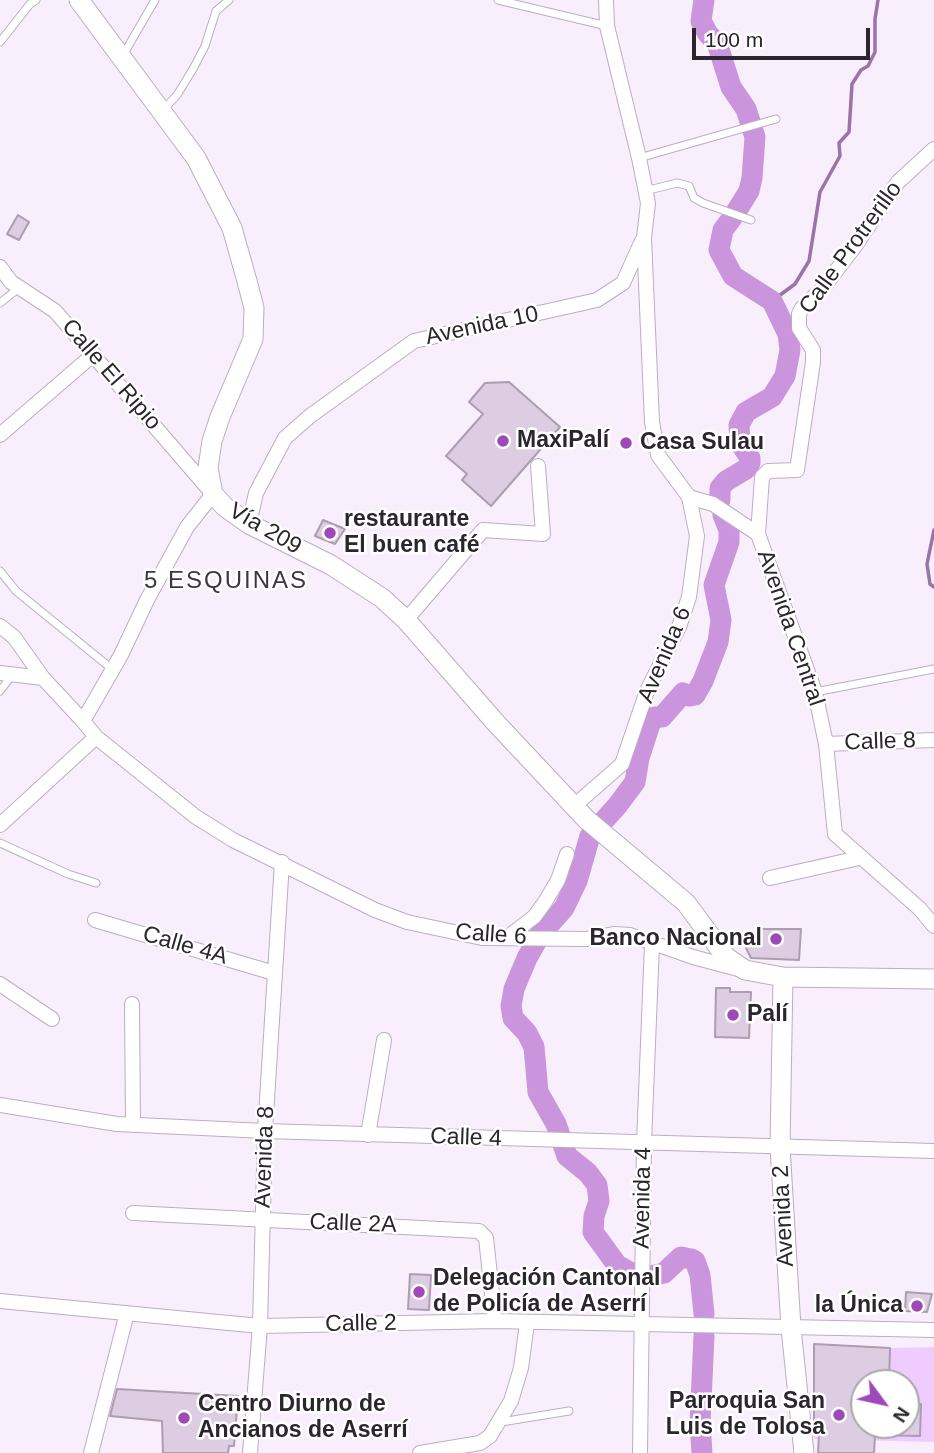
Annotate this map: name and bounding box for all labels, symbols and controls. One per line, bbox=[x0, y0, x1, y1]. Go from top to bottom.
scale bar bbox=[696, 14, 874, 58]
text: 100 m bbox=[705, 28, 763, 51]
street label: Calle Protrerillo bbox=[794, 176, 908, 320]
street label: Avenida 10 bbox=[423, 301, 541, 351]
street label: Calle El Ripio bbox=[55, 314, 167, 436]
place label: MaxiPalí bbox=[517, 427, 609, 455]
place label: Casa Sulau bbox=[640, 429, 764, 457]
marker: MaxiPalí bbox=[495, 433, 511, 449]
marker: Casa Sulau bbox=[618, 435, 634, 451]
street label: Vía 209 bbox=[224, 497, 306, 561]
place label: restaurante El buen café bbox=[344, 506, 479, 560]
marker: restaurante El buen café bbox=[322, 525, 338, 541]
street label: Avenida Central bbox=[750, 546, 830, 710]
district label: 5 ESQUINAS bbox=[145, 567, 307, 595]
street label: Avenida 6 bbox=[632, 603, 698, 707]
street label: Calle 8 bbox=[844, 727, 916, 757]
street label: Calle 6 bbox=[454, 919, 528, 951]
street label: Calle 4A bbox=[139, 921, 231, 971]
place label: Banco Nacional bbox=[589, 925, 762, 953]
marker: Banco Nacional bbox=[768, 931, 784, 947]
place label: Palí bbox=[747, 1001, 788, 1029]
marker: Palí bbox=[725, 1007, 741, 1023]
street label: Avenida 8 bbox=[249, 1106, 281, 1208]
street label: Calle 4 bbox=[430, 1123, 502, 1153]
street label: Avenida 4 bbox=[628, 1147, 658, 1249]
street label: Avenida 2 bbox=[768, 1164, 800, 1268]
street label: Calle 2A bbox=[309, 1209, 397, 1239]
place label: Delegación Cantonal de Policía de Aserrí bbox=[433, 1265, 660, 1319]
marker: Delegación Cantonal de Policía de Aserrí bbox=[411, 1284, 427, 1300]
place label: la Única bbox=[815, 1292, 903, 1320]
marker: la Única bbox=[909, 1298, 925, 1314]
street label: Calle 2 bbox=[325, 1310, 397, 1338]
north arrow bbox=[850, 1369, 920, 1439]
place label: Parroquia San Luis de Tolosa bbox=[666, 1388, 825, 1442]
place label: Centro Diurno de Ancianos de Aserrí bbox=[198, 1391, 408, 1445]
text: N bbox=[889, 1403, 914, 1426]
marker: Parroquia San Luis de Tolosa bbox=[831, 1407, 847, 1423]
marker: Centro Diurno de Ancianos de Aserrí bbox=[176, 1410, 192, 1426]

